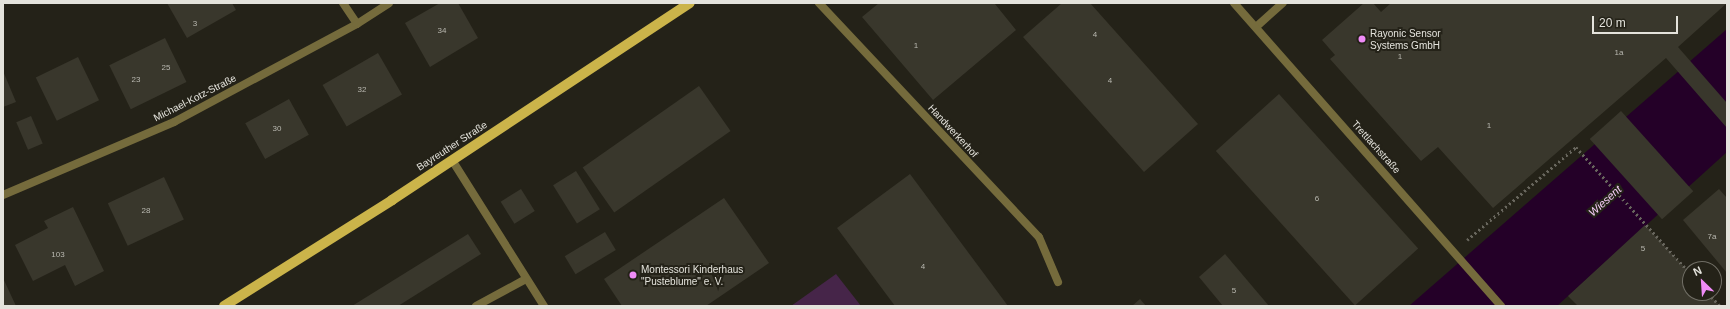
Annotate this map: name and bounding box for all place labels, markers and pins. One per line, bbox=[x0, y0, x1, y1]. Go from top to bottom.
place label: Rayonic Sensor Systems GmbH bbox=[1370, 27, 1441, 50]
marker: Rayonic Sensor Systems GmbH bbox=[1357, 34, 1367, 44]
place label: Montessori Kinderhaus "Pusteblume" e. V. bbox=[641, 263, 743, 286]
marker: Montessori Kinderhaus "Pusteblume" e. V. bbox=[628, 270, 638, 280]

